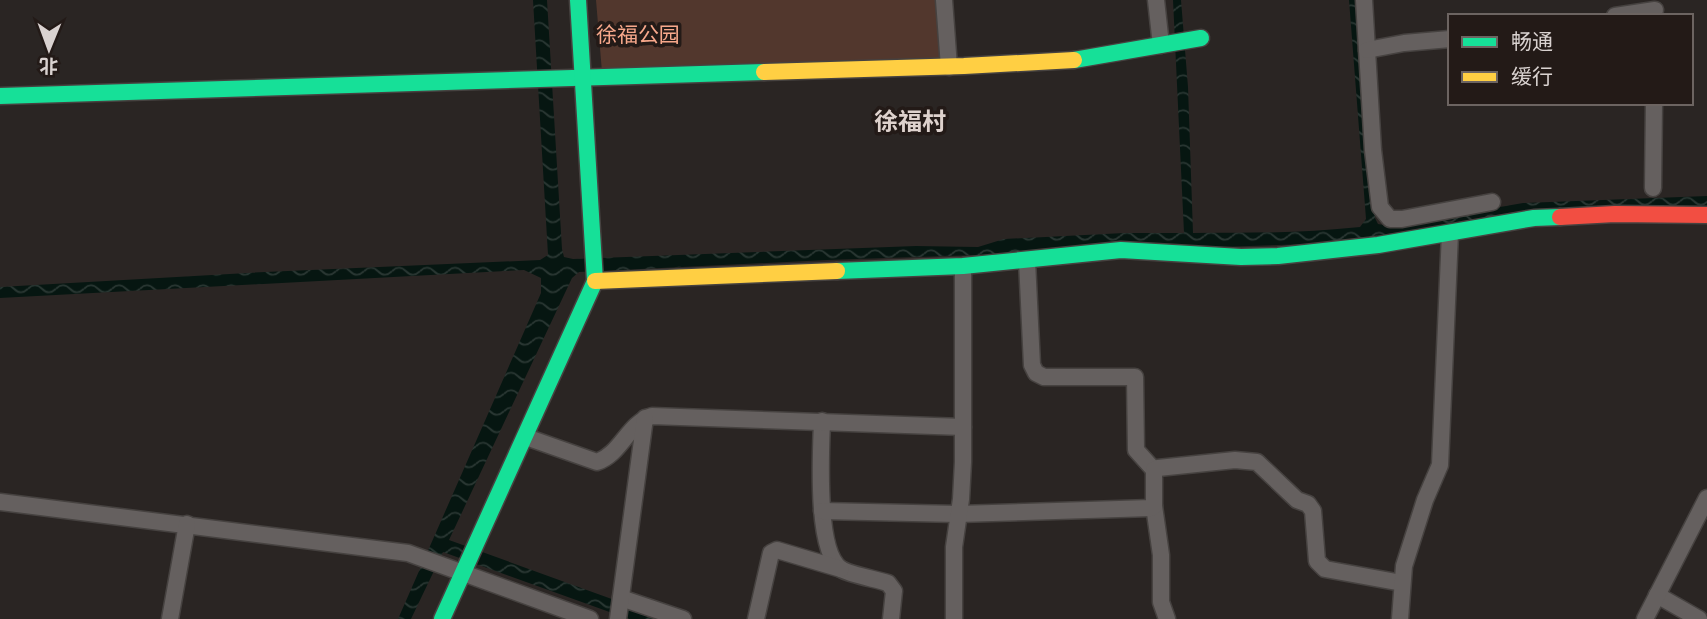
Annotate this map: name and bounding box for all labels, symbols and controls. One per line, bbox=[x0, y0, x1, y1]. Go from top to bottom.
north arrow bbox=[14, 14, 84, 84]
legend bbox=[1448, 14, 1693, 105]
park label: 徐福公园 bbox=[596, 21, 680, 48]
text: 畅通 bbox=[1511, 28, 1553, 55]
text: 北 bbox=[39, 53, 58, 78]
text: 缓行 bbox=[1511, 63, 1553, 90]
district label: 徐福村 bbox=[874, 106, 946, 137]

